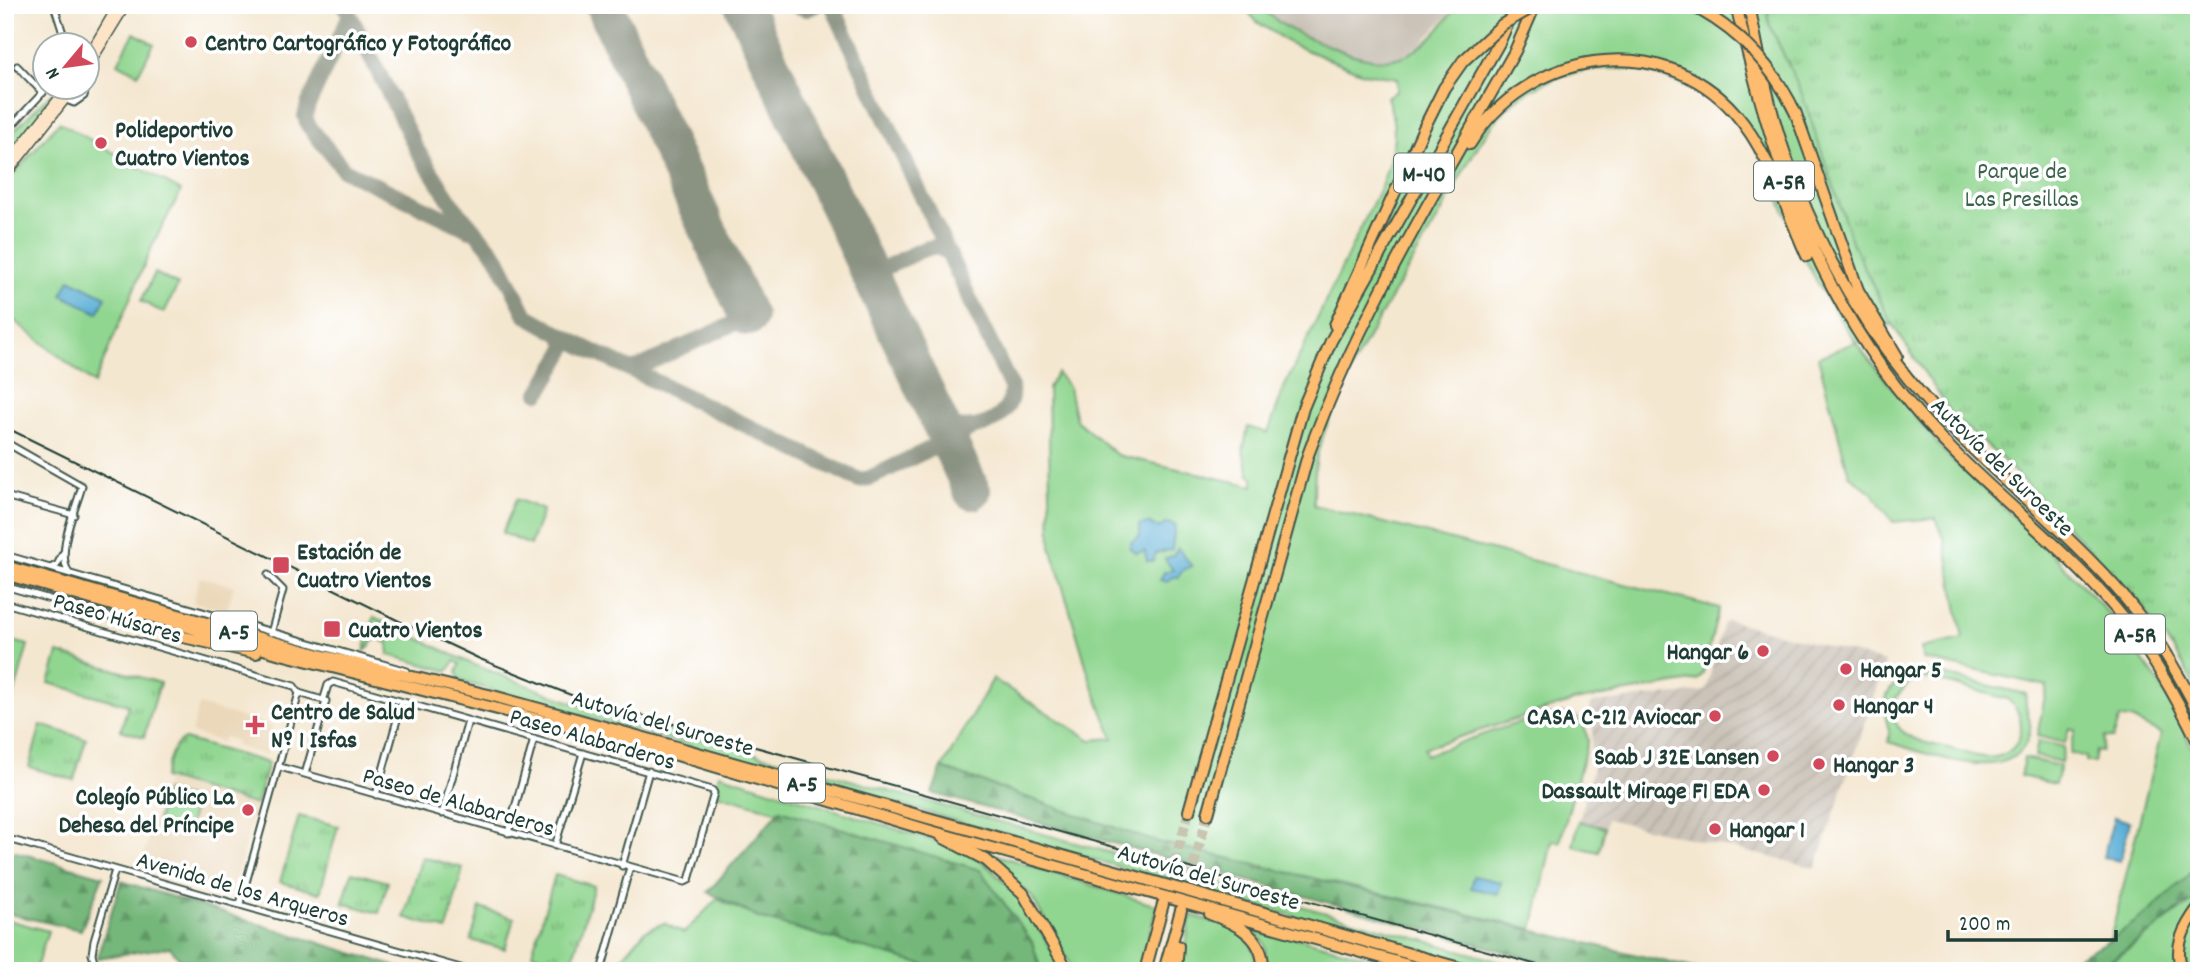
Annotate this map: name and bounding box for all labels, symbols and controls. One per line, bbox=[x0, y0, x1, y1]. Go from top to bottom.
place label: Centro Cartográfico y Fotográfico bbox=[205, 28, 512, 62]
north arrow bbox=[32, 32, 102, 102]
marker: Centro Cartográfico y Fotográfico bbox=[183, 34, 199, 50]
text: N bbox=[40, 62, 68, 83]
place label: Polideportivo Cuatro Vientos bbox=[115, 115, 250, 177]
marker: Polideportivo Cuatro Vientos bbox=[93, 135, 109, 151]
road number: M-40 bbox=[1394, 154, 1454, 192]
park label: Parque de Las Presillas bbox=[1965, 156, 2079, 218]
road number: A-5R bbox=[1754, 162, 1814, 200]
street label: Autovía del Suroeste bbox=[1922, 391, 2080, 546]
place label: Estación de Cuatro Vientos bbox=[297, 537, 432, 599]
marker: Estación de Cuatro Vientos bbox=[271, 555, 291, 575]
street label: Paseo Húsares bbox=[49, 585, 186, 654]
road number: A-5 bbox=[211, 611, 257, 650]
road number: A-5R bbox=[2105, 614, 2165, 654]
place label: Cuatro Vientos bbox=[348, 615, 483, 649]
marker: Cuatro Vientos bbox=[322, 619, 342, 639]
place label: Hangar 6 bbox=[1666, 637, 1749, 671]
marker: Hangar 6 bbox=[1755, 643, 1771, 659]
place label: Hangar 5 bbox=[1860, 655, 1942, 689]
marker: Hangar 5 bbox=[1838, 661, 1854, 677]
street label: Autovía del Suroeste bbox=[567, 683, 757, 767]
place label: Hangar 4 bbox=[1853, 691, 1934, 725]
place label: Centro de Salud Nº 1 Isfas bbox=[271, 697, 415, 759]
marker: Hangar 4 bbox=[1831, 697, 1847, 713]
street label: Paseo Alabarderos bbox=[505, 701, 679, 781]
place label: CASA C-212 Aviocar bbox=[1527, 702, 1702, 736]
marker: CASA C-212 Aviocar bbox=[1707, 708, 1723, 724]
marker: Centro de Salud Nº 1 Isfas bbox=[245, 715, 265, 735]
place label: Saab J 32E Lansen bbox=[1594, 742, 1759, 776]
marker: Saab J 32E Lansen bbox=[1765, 748, 1781, 764]
place label: Hangar 3 bbox=[1833, 750, 1914, 784]
marker: Hangar 3 bbox=[1811, 756, 1827, 772]
street label: Paseo de Alabarderos bbox=[358, 760, 558, 848]
road number: A-5 bbox=[779, 764, 825, 803]
place label: Dassault Mirage F1 EDA bbox=[1541, 776, 1750, 810]
place label: Colegío Público La Dehesa del Príncipe bbox=[59, 782, 235, 844]
marker: Dassault Mirage F1 EDA bbox=[1756, 782, 1772, 798]
marker: Colegío Público La Dehesa del Príncipe bbox=[240, 802, 256, 818]
place label: Hangar 1 bbox=[1729, 815, 1805, 849]
marker: Hangar 1 bbox=[1707, 821, 1723, 837]
street label: Autovía del Suroeste bbox=[1113, 837, 1303, 921]
street label: Avenida de los Arqueros bbox=[132, 844, 352, 938]
scale bar bbox=[1948, 899, 2116, 943]
text: 200 m bbox=[1959, 911, 2010, 941]

